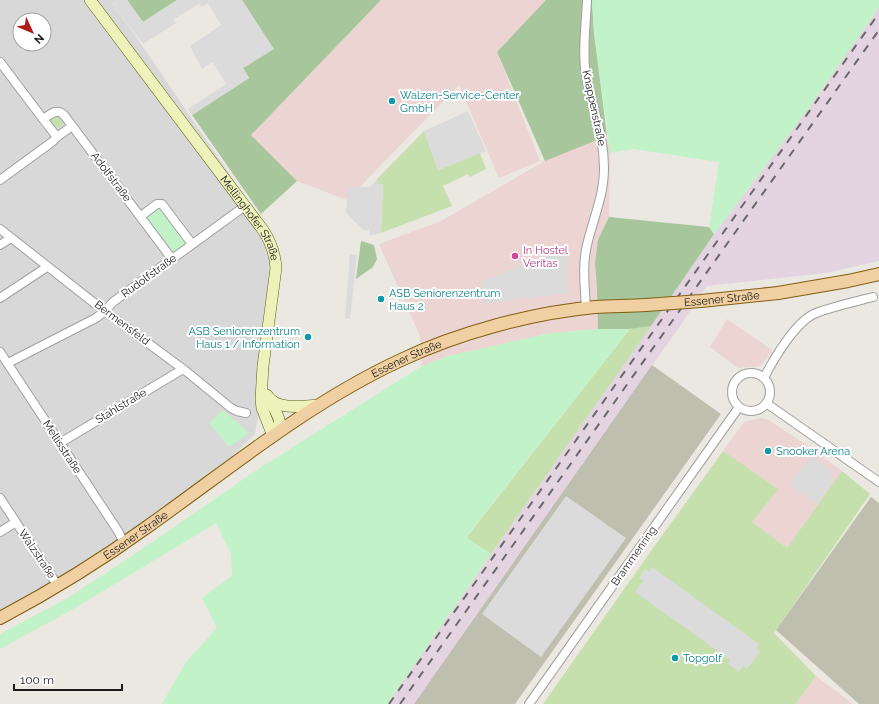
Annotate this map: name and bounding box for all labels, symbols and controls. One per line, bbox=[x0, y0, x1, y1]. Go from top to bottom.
north arrow bbox=[12, 12, 52, 52]
text: N bbox=[31, 31, 46, 46]
street label: Knappenstraße bbox=[580, 69, 609, 148]
place label: Walzen-Service-Center GmbH bbox=[400, 89, 519, 115]
marker: Walzen-Service-Center GmbH bbox=[387, 96, 397, 106]
street label: Adolfstraße bbox=[88, 150, 134, 205]
street label: Mellinghofer Straße bbox=[218, 173, 282, 262]
place label: In Hostel Veritas bbox=[523, 244, 568, 270]
street label: Rudolfstraße bbox=[119, 251, 180, 300]
marker: In Hostel Veritas bbox=[510, 251, 520, 261]
place label: ASB Seniorenzentrum Haus 2 bbox=[389, 287, 500, 313]
street label: Essener Straße bbox=[684, 288, 761, 309]
marker: ASB Seniorenzentrum Haus 2 bbox=[376, 294, 386, 304]
street label: Bermensfeld bbox=[92, 298, 152, 348]
place label: ASB Seniorenzentrum Haus 1 / Information bbox=[189, 325, 300, 351]
marker: ASB Seniorenzentrum Haus 1 / Information bbox=[303, 332, 313, 342]
street label: Essener Straße bbox=[369, 337, 444, 380]
street label: Stahlstraße bbox=[93, 385, 149, 426]
street label: Mellisstraße bbox=[40, 418, 84, 477]
place label: Snooker Arena bbox=[776, 445, 850, 458]
marker: Snooker Arena bbox=[763, 446, 773, 456]
street label: Essener Straße bbox=[101, 508, 171, 562]
street label: Brammenring bbox=[609, 524, 659, 588]
street label: Walzstraße bbox=[16, 527, 59, 582]
place label: Topgolf bbox=[683, 652, 722, 665]
marker: Topgolf bbox=[670, 653, 680, 663]
scale bar bbox=[14, 666, 122, 692]
text: 100 m bbox=[20, 673, 54, 687]

